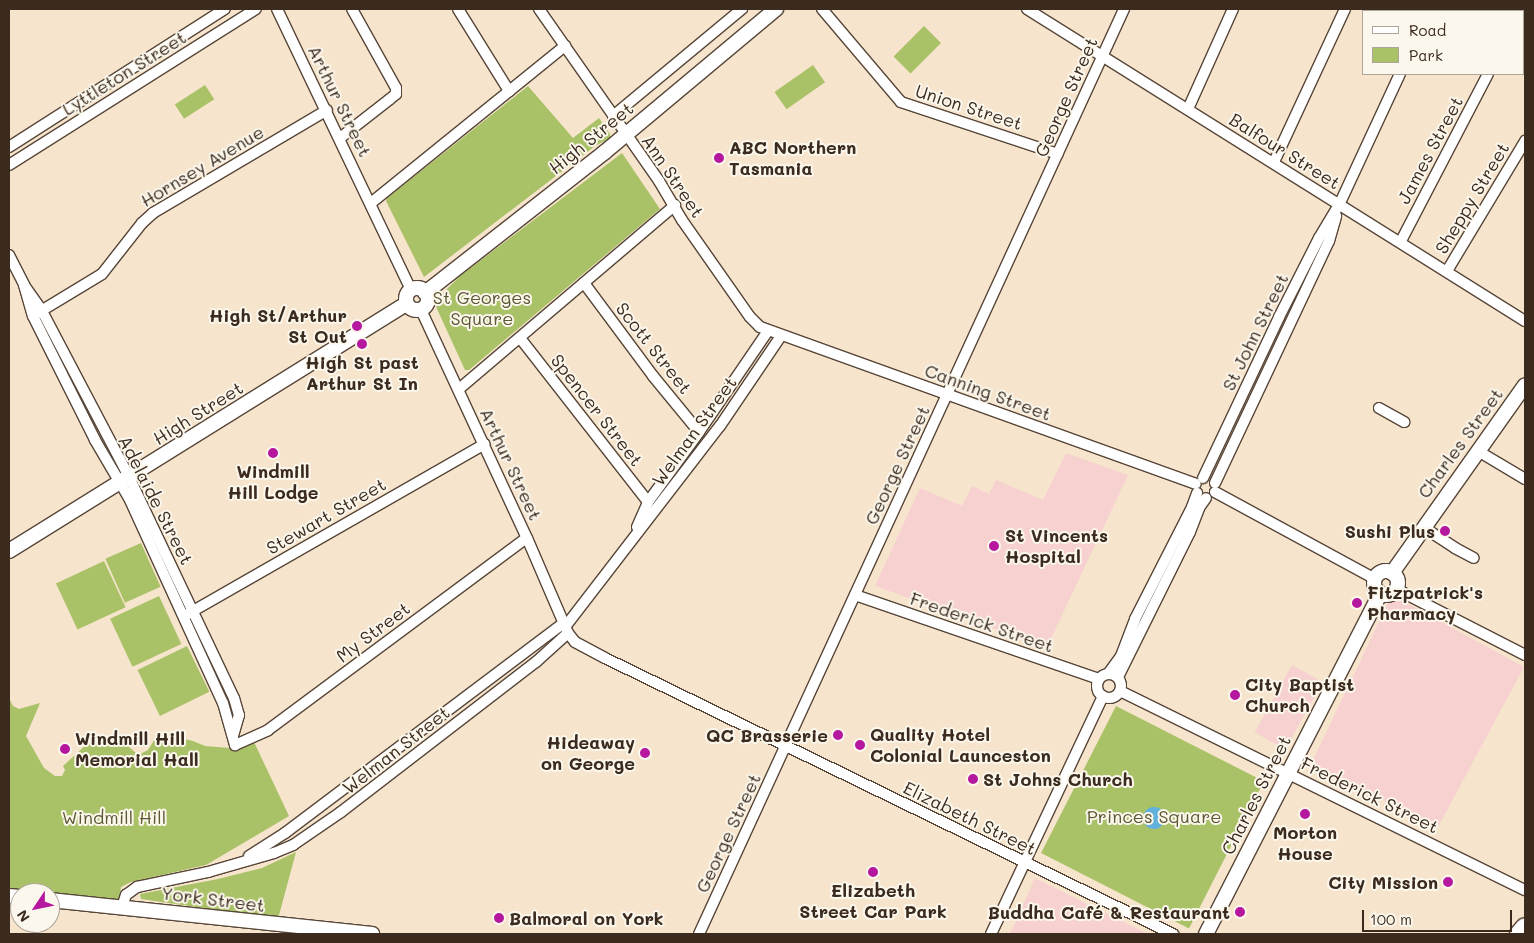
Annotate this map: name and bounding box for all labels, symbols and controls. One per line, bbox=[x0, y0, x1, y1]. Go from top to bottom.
legend bbox=[1362, 10, 1524, 75]
text: Road bbox=[1409, 20, 1446, 40]
street label: Lyttleton Street bbox=[58, 26, 190, 120]
street label: George Street bbox=[1030, 34, 1102, 160]
street label: Arthur Street bbox=[304, 42, 376, 160]
text: Park bbox=[1409, 45, 1443, 65]
street label: Union Street bbox=[913, 80, 1025, 134]
street label: James Street bbox=[1393, 93, 1467, 207]
street label: High Street bbox=[545, 98, 637, 178]
street label: Balfour Street bbox=[1226, 108, 1344, 194]
street label: Hornsey Avenue bbox=[137, 121, 267, 211]
street label: Ann Street bbox=[637, 130, 709, 222]
place label: ABC Northern Tasmania bbox=[729, 137, 856, 180]
street label: Sheppy Street bbox=[1430, 138, 1514, 258]
marker: ABC Northern Tasmania bbox=[713, 152, 725, 164]
street label: St John Street bbox=[1217, 270, 1293, 394]
park label: St Georges Square bbox=[433, 287, 531, 330]
street label: Scott Street bbox=[612, 298, 696, 398]
place label: High St/Arthur St Out bbox=[209, 305, 347, 348]
marker: High St/Arthur St Out bbox=[351, 320, 363, 332]
marker: High St past Arthur St In bbox=[356, 338, 368, 350]
street label: Spencer Street bbox=[547, 350, 647, 470]
place label: High St past Arthur St In bbox=[305, 352, 419, 394]
street label: Canning Street bbox=[922, 359, 1054, 425]
street label: Welman Street bbox=[647, 372, 741, 490]
street label: High Street bbox=[149, 377, 247, 449]
street label: Charles Street bbox=[1413, 384, 1507, 502]
street label: George Street bbox=[860, 402, 934, 528]
street label: Arthur Street bbox=[476, 404, 546, 524]
street label: Adelaide Street bbox=[114, 432, 198, 568]
marker: Windmill Hill Lodge bbox=[267, 447, 279, 459]
place label: Windmill Hill Lodge bbox=[228, 461, 318, 504]
street label: Stewart Street bbox=[262, 473, 390, 559]
place label: Sushi Plus bbox=[1345, 520, 1435, 542]
place label: St Vincents Hospital bbox=[1005, 525, 1108, 568]
marker: Sushi Plus bbox=[1439, 525, 1451, 537]
marker: St Vincents Hospital bbox=[987, 539, 1001, 553]
place label: Fitzpatrick's Pharmacy bbox=[1367, 582, 1483, 624]
street label: Frederick Street bbox=[907, 587, 1057, 657]
street label: My Street bbox=[332, 597, 414, 667]
marker: Fitzpatrick's Pharmacy bbox=[1351, 597, 1363, 609]
place label: City Baptist Church bbox=[1245, 674, 1354, 716]
marker: City Baptist Church bbox=[1229, 689, 1241, 701]
street label: Welman Street bbox=[338, 701, 454, 799]
place label: QC Brasserie bbox=[706, 724, 828, 746]
place label: Quality Hotel Colonial Launceston bbox=[870, 724, 1051, 766]
place label: Windmill Hill Memorial Hall bbox=[75, 728, 199, 771]
marker: QC Brasserie bbox=[832, 729, 844, 741]
place label: Hideaway on George bbox=[541, 732, 635, 774]
street label: Charles Street bbox=[1217, 732, 1295, 858]
marker: Quality Hotel Colonial Launceston bbox=[854, 739, 866, 751]
marker: Windmill Hill Memorial Hall bbox=[59, 743, 71, 755]
marker: Hideaway on George bbox=[639, 747, 651, 759]
street label: Frederick Street bbox=[1298, 752, 1442, 838]
place label: St Johns Church bbox=[983, 768, 1133, 790]
street label: George Street bbox=[691, 770, 765, 896]
marker: St Johns Church bbox=[967, 773, 979, 785]
street label: Elizabeth Street bbox=[900, 776, 1040, 860]
park label: Princes Square bbox=[1087, 805, 1221, 827]
park label: Windmill Hill bbox=[62, 806, 166, 828]
marker: Morton House bbox=[1299, 808, 1311, 820]
place label: Morton House bbox=[1273, 822, 1337, 864]
marker: Elizabeth Street Car Park bbox=[867, 866, 879, 878]
place label: City Mission bbox=[1328, 871, 1438, 893]
marker: City Mission bbox=[1442, 876, 1454, 888]
place label: Elizabeth Street Car Park bbox=[799, 880, 947, 922]
street label: York Street bbox=[160, 882, 266, 916]
north arrow bbox=[10, 883, 60, 933]
scale bar bbox=[1364, 900, 1514, 932]
place label: Buddha Café & Restaurant bbox=[988, 901, 1230, 923]
text: N bbox=[12, 906, 34, 926]
marker: Buddha Café & Restaurant bbox=[1234, 906, 1246, 918]
place label: Balmoral on York bbox=[509, 907, 664, 929]
text: 100 m bbox=[1370, 909, 1412, 929]
marker: Balmoral on York bbox=[493, 912, 505, 924]

